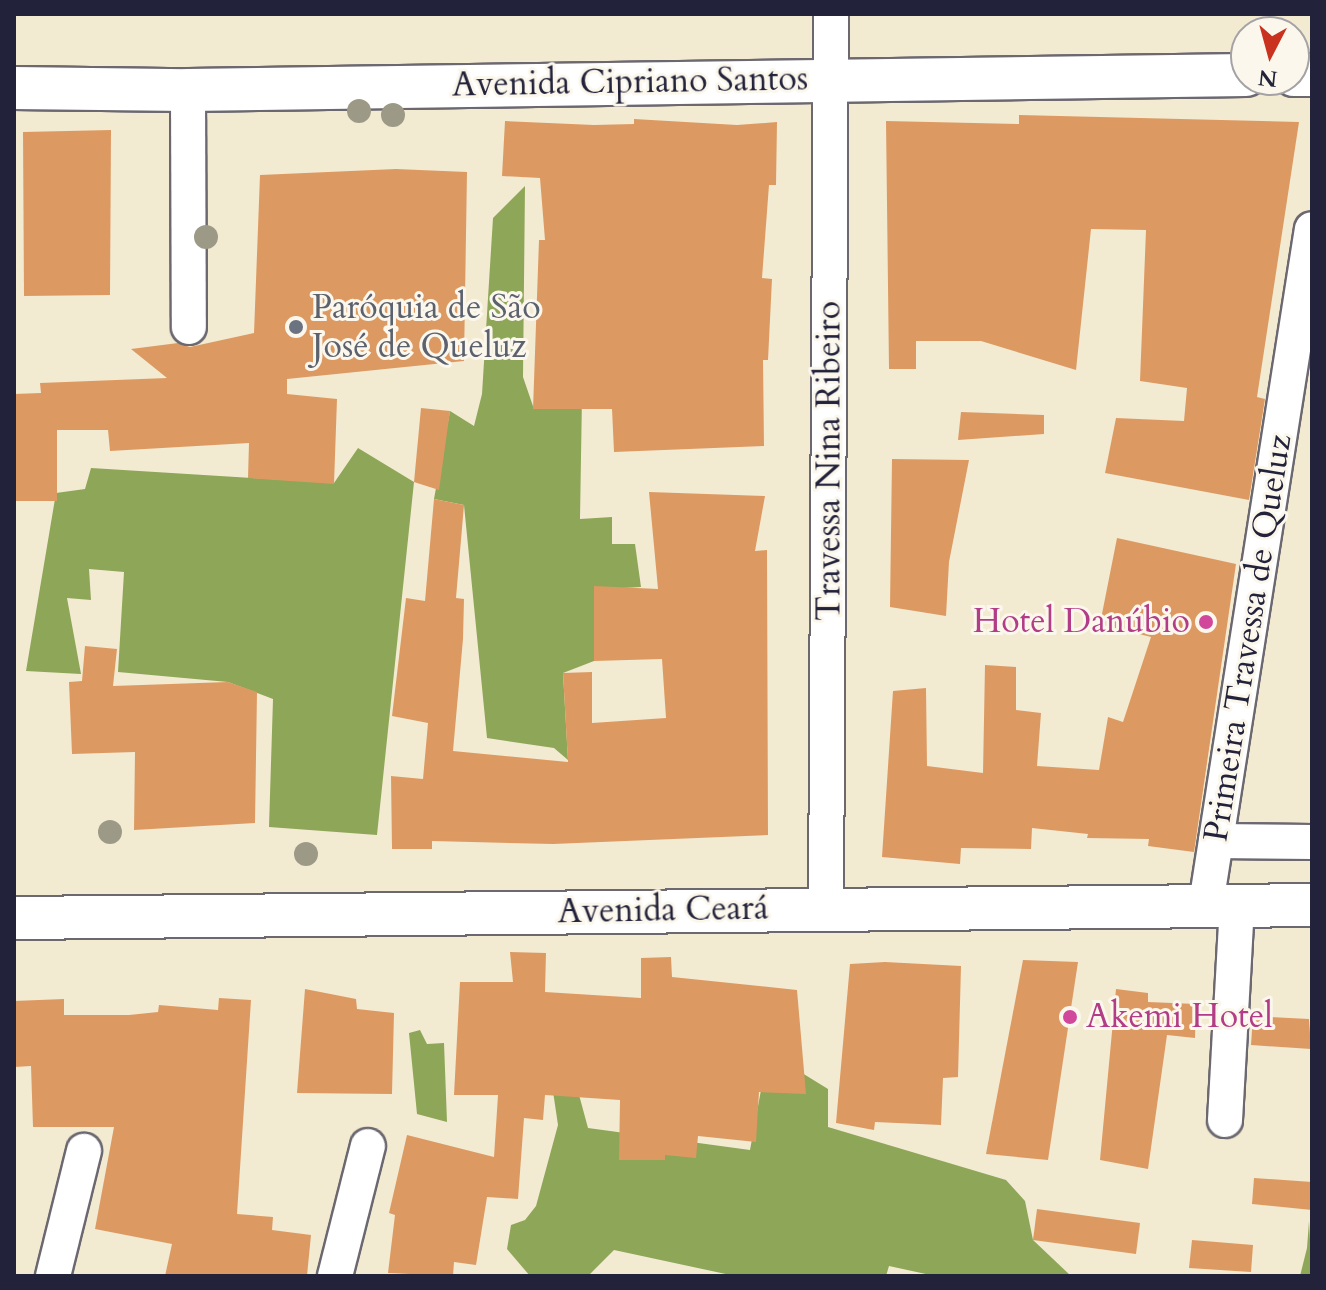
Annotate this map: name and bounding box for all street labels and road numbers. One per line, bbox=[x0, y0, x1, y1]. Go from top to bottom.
street label: Avenida Cipriano Santos bbox=[452, 58, 808, 106]
street label: Travessa Nina Ribeiro bbox=[809, 301, 849, 621]
street label: Primeira Travessa de Queluz bbox=[1196, 431, 1300, 845]
street label: Avenida Ceará bbox=[557, 888, 769, 932]

